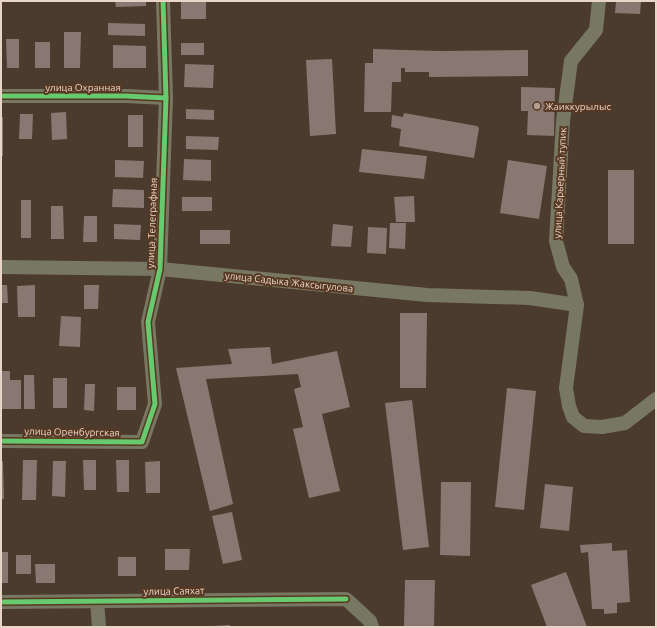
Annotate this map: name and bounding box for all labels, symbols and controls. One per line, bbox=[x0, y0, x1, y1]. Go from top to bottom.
street label: улица Охранная bbox=[45, 82, 121, 93]
marker: Жаиккурылыс bbox=[532, 101, 542, 111]
place label: Жаиккурылыс bbox=[545, 101, 611, 112]
street label: улица Карьерный тупик bbox=[552, 127, 568, 239]
street label: улица Телеграфная bbox=[145, 178, 159, 268]
street label: улица Садыка Жаксыгулова bbox=[224, 270, 354, 294]
street label: улица Оренбургская bbox=[24, 426, 120, 438]
street label: улица Саяхат bbox=[143, 585, 205, 597]

